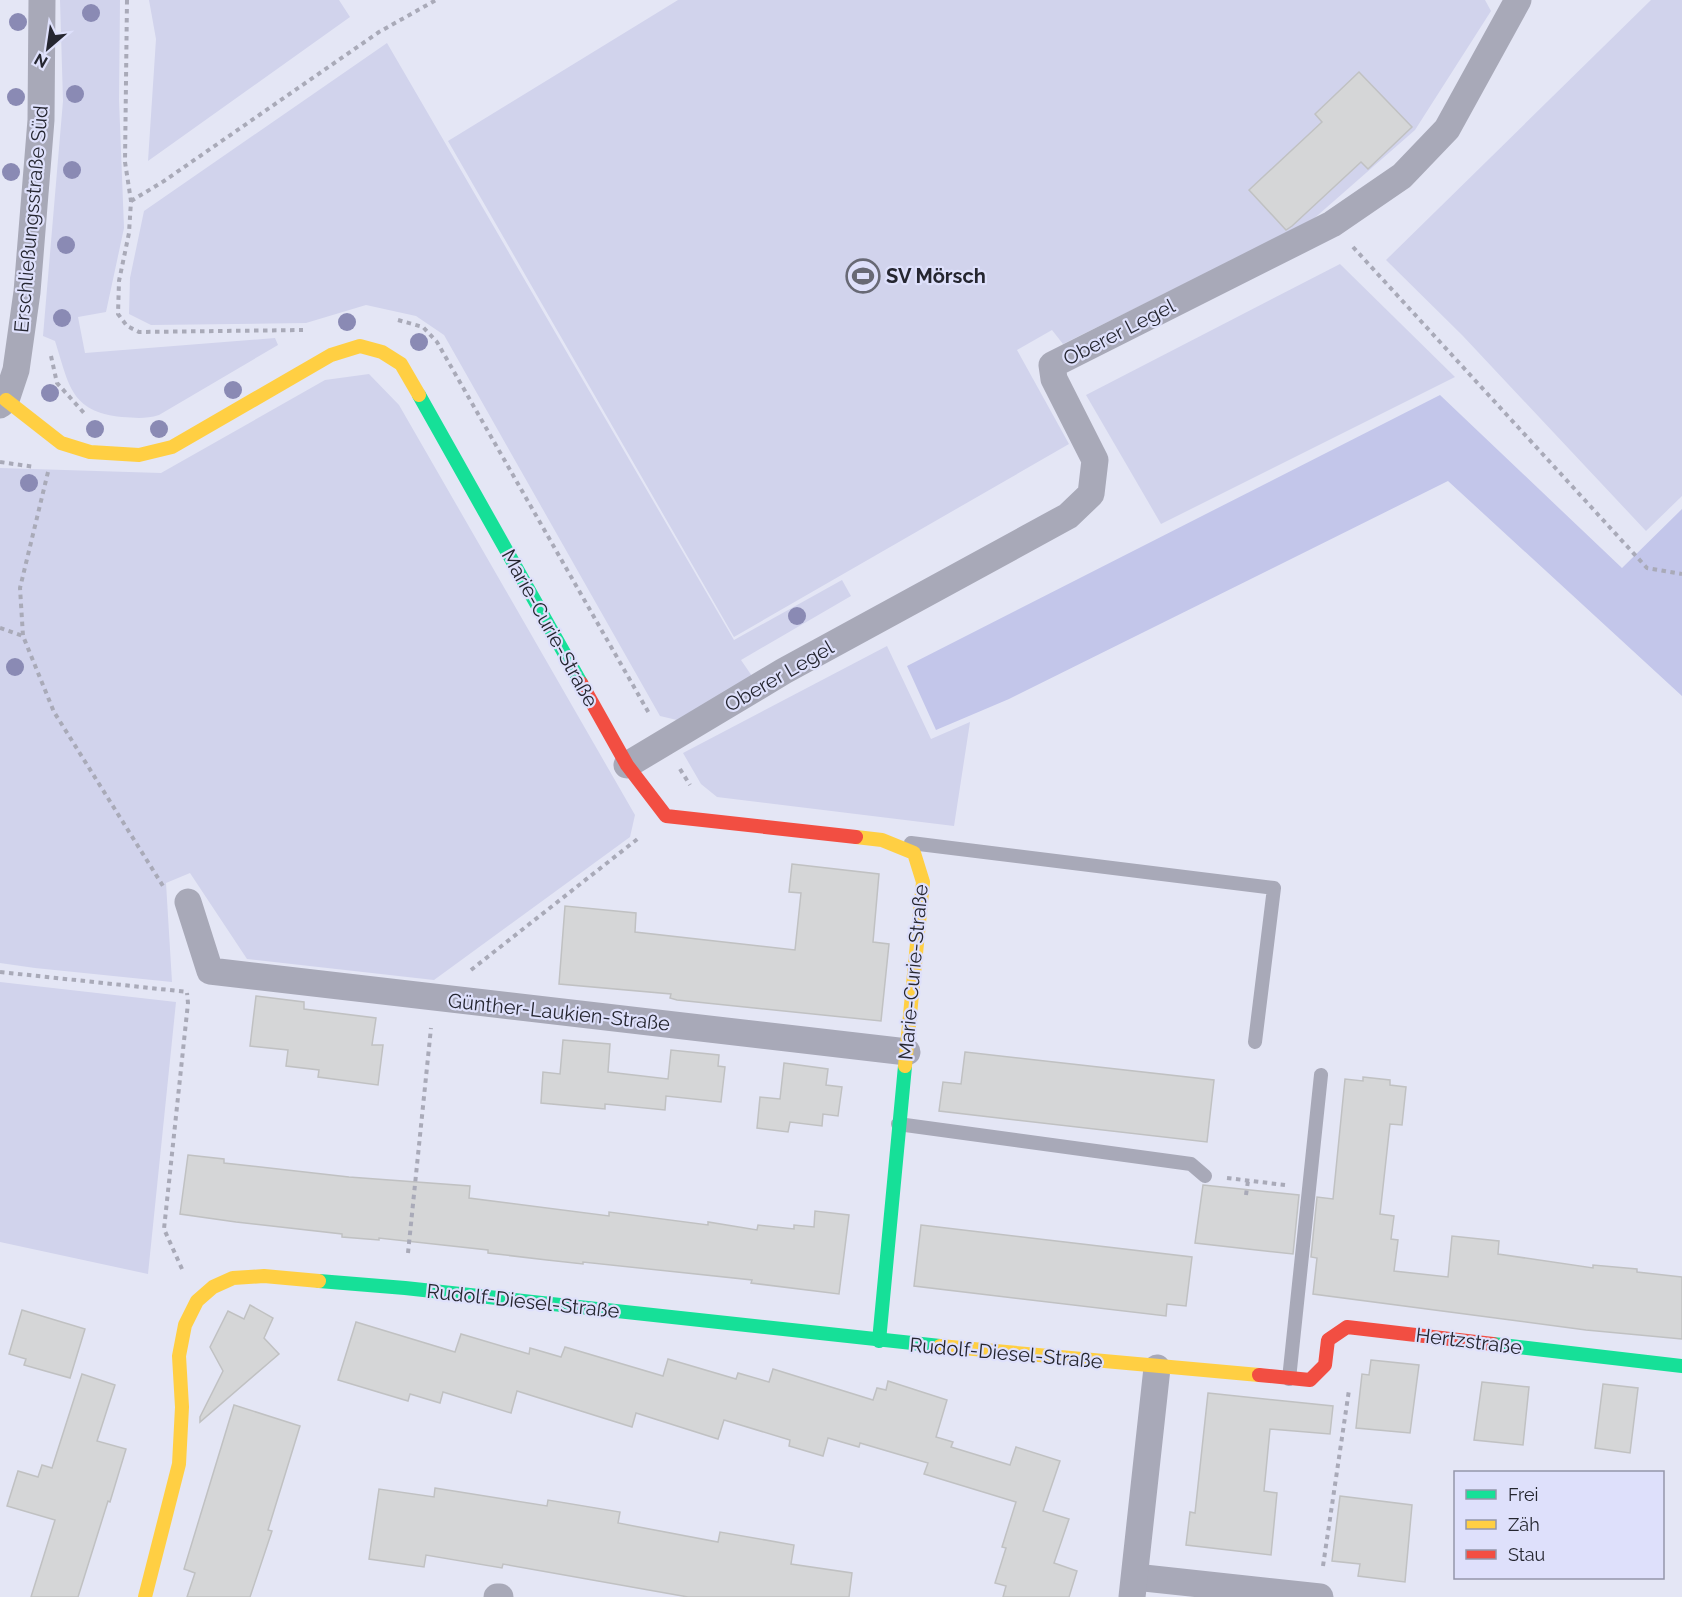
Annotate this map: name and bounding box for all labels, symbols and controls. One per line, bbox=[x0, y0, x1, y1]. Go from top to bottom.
north arrow bbox=[18, 18, 78, 78]
text: N bbox=[31, 49, 51, 72]
street label: Erschließungsstraße Süd bbox=[9, 104, 53, 334]
sports icon: SV Mörsch bbox=[845, 258, 881, 294]
place label: SV Mörsch bbox=[886, 264, 986, 288]
street label: Oberer Legel bbox=[1059, 293, 1179, 370]
street label: Marie-Curie-Straße bbox=[497, 545, 603, 711]
street label: Oberer Legel bbox=[720, 635, 838, 717]
street label: Marie-Curie-Straße bbox=[893, 883, 933, 1061]
street label: Günther-Laukien-Straße bbox=[447, 988, 671, 1036]
street label: Rudolf-Diesel-Straße bbox=[425, 1279, 621, 1323]
street label: Hertzstraße bbox=[1414, 1323, 1524, 1359]
street label: Rudolf-Diesel-Straße bbox=[908, 1333, 1104, 1373]
legend bbox=[1454, 1471, 1664, 1579]
text: Frei bbox=[1508, 1484, 1538, 1505]
text: Zäh bbox=[1508, 1514, 1540, 1535]
text: Stau bbox=[1508, 1544, 1545, 1565]

